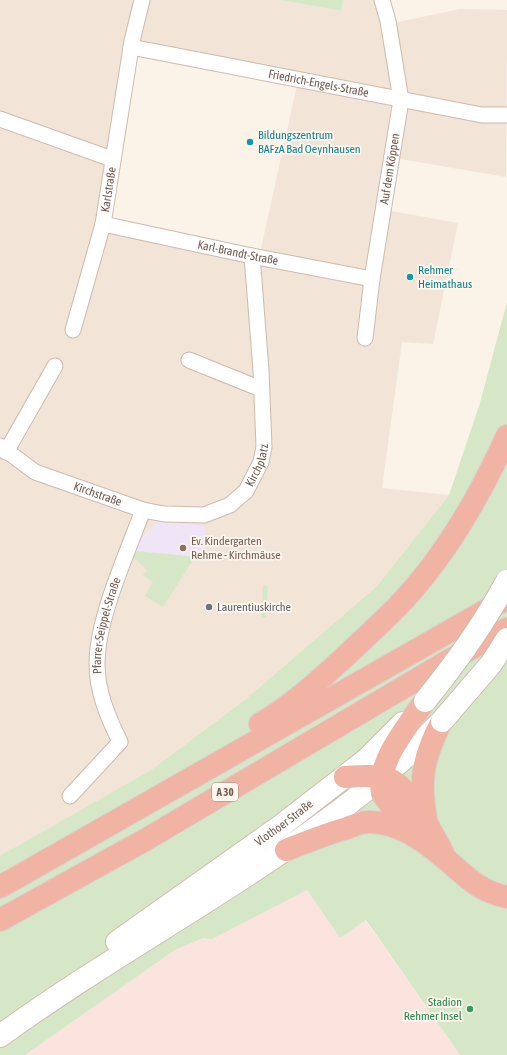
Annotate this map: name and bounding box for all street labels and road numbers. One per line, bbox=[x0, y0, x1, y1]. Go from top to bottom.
street label: Friedrich-Engels-Straße bbox=[267, 67, 370, 100]
street label: Auf dem Köppen bbox=[377, 132, 403, 206]
street label: Karlstraße bbox=[98, 166, 119, 213]
street label: Karl-Brandt-Straße bbox=[196, 238, 280, 268]
street label: Kirchplatz bbox=[243, 443, 271, 489]
street label: Kirchstraße bbox=[72, 479, 124, 509]
street label: Pfarrer-Seippel-Straße bbox=[90, 575, 124, 674]
road number: A 30 bbox=[212, 783, 238, 801]
street label: Vlothoer Straße bbox=[252, 797, 316, 849]

